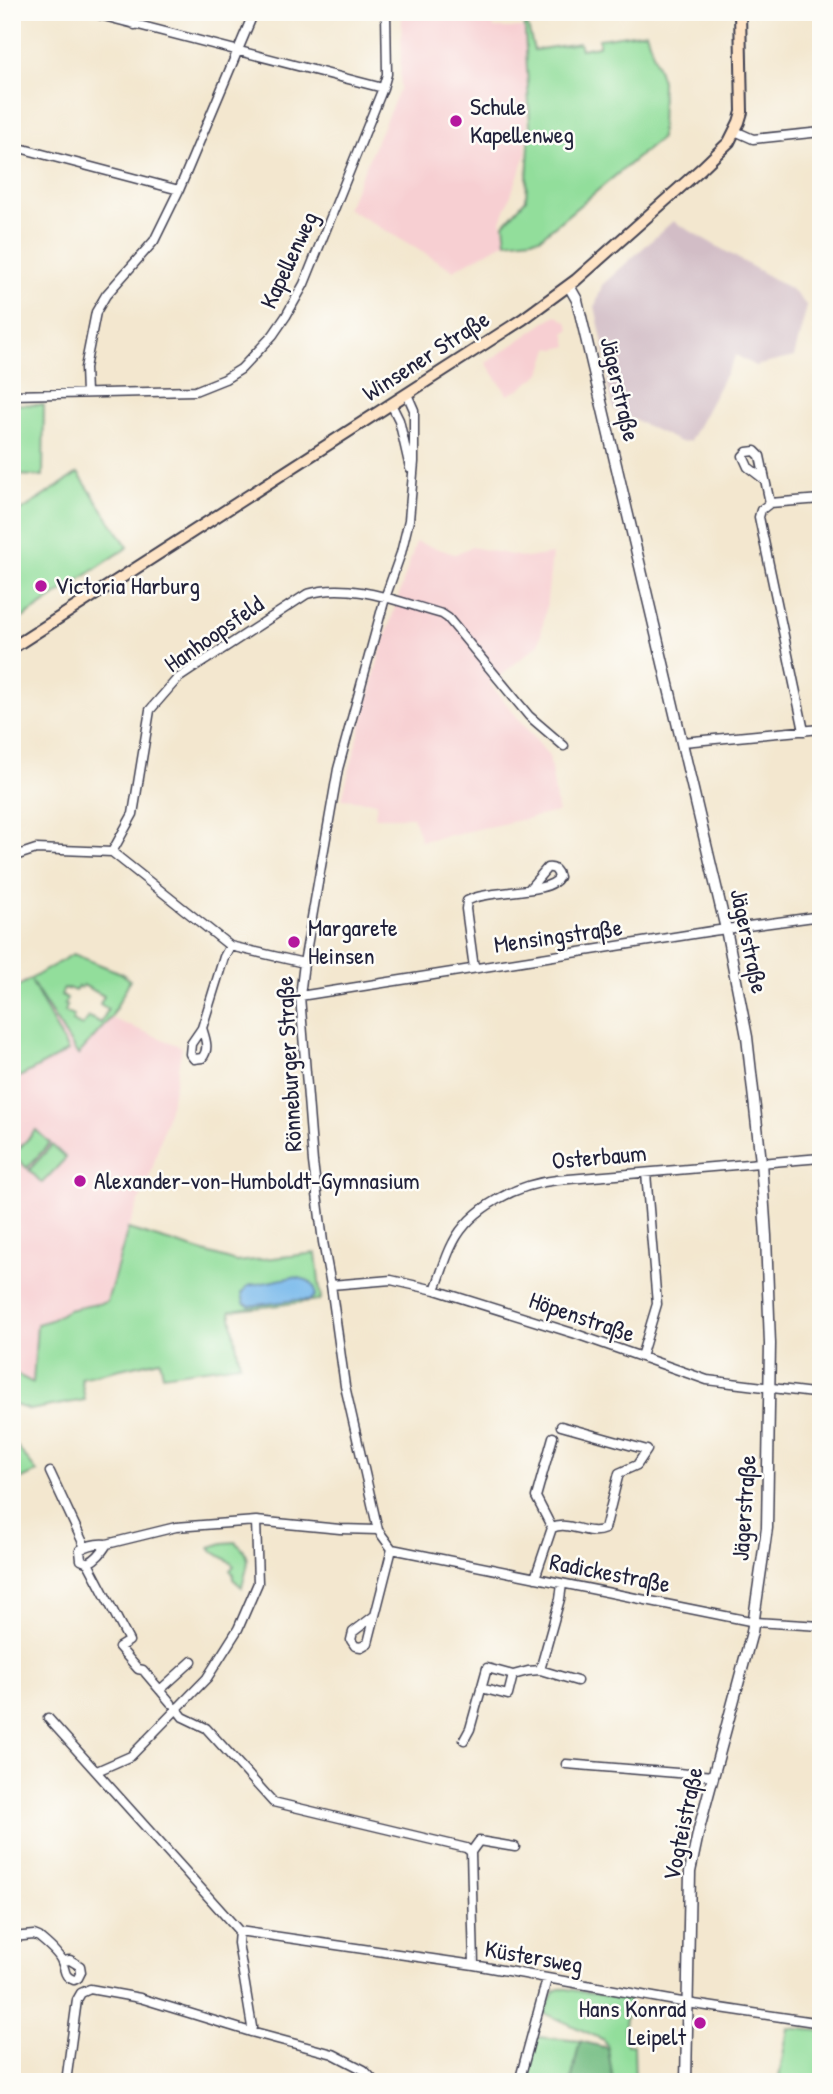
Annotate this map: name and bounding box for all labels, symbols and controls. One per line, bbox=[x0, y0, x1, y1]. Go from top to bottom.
place label: Schule Kapellenweg bbox=[470, 90, 574, 150]
marker: Schule Kapellenweg bbox=[448, 113, 464, 129]
street label: Kapellenweg bbox=[252, 206, 325, 313]
street label: Winsener Straße bbox=[356, 302, 495, 408]
street label: Jägerstraße bbox=[593, 333, 649, 445]
place label: Victoria Harburg bbox=[55, 569, 200, 601]
marker: Victoria Harburg bbox=[33, 578, 49, 594]
street label: Hanhoopsfeld bbox=[157, 587, 269, 679]
street label: Jägerstraße bbox=[723, 886, 777, 996]
street label: Mensingstraße bbox=[492, 910, 625, 960]
place label: Margarete Heinsen bbox=[308, 911, 398, 971]
marker: Margarete Heinsen bbox=[286, 934, 302, 950]
street label: Rönneburger Straße bbox=[267, 975, 309, 1153]
street label: Osterbaum bbox=[550, 1136, 648, 1176]
place label: Alexander-von-Humboldt-Gymnasium bbox=[94, 1164, 420, 1196]
marker: Alexander-von-Humboldt-Gymnasium bbox=[72, 1173, 88, 1189]
street label: Höpenstraße bbox=[525, 1283, 640, 1349]
street label: Jägerstraße bbox=[723, 1453, 763, 1562]
street label: Radickestraße bbox=[547, 1545, 674, 1599]
street label: Vogteistraße bbox=[654, 1764, 710, 1884]
street label: Küstersweg bbox=[483, 1932, 586, 1980]
place label: Hans Konrad Leipelt bbox=[579, 1992, 687, 2052]
marker: Hans Konrad Leipelt bbox=[692, 2015, 708, 2031]

